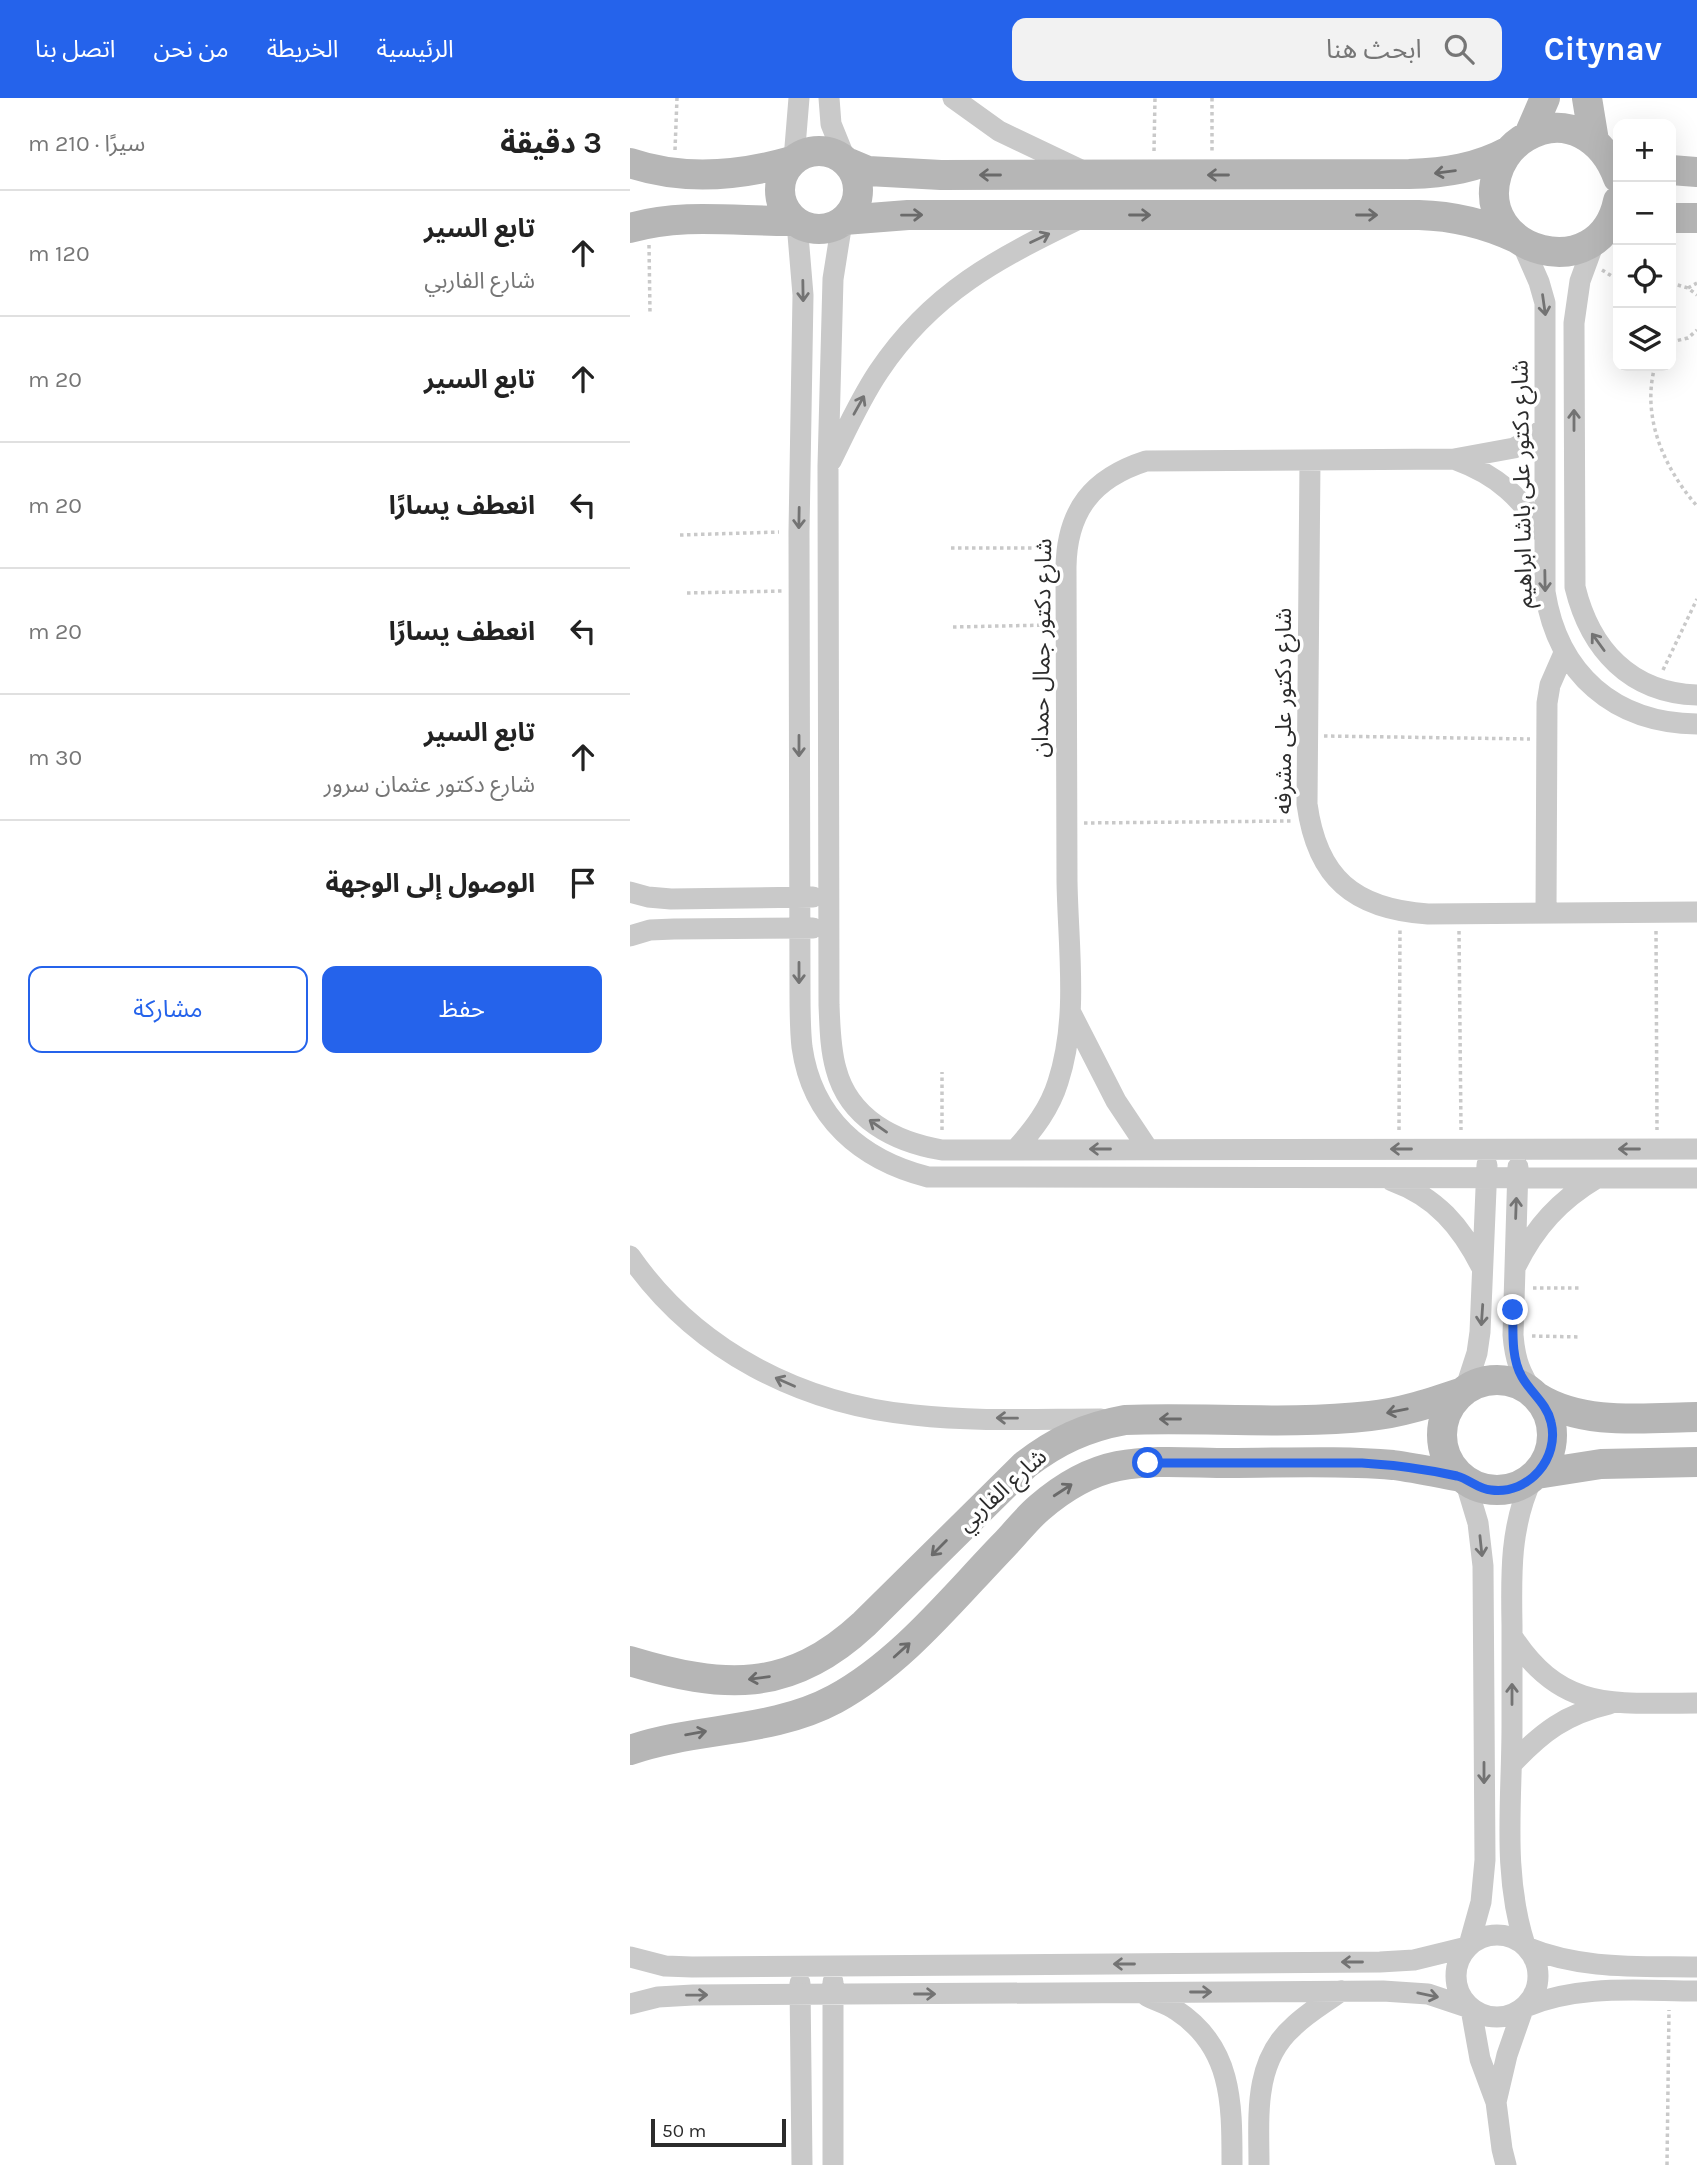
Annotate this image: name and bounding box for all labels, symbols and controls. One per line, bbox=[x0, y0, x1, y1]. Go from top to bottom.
search box bbox=[1012, 18, 1502, 81]
icon: search bbox=[1440, 30, 1478, 68]
text: Citynav bbox=[1544, 30, 1662, 68]
text: ابحث هنا bbox=[1326, 34, 1422, 65]
text: اتصل بنا bbox=[35, 35, 116, 63]
text: من نحن bbox=[154, 35, 229, 63]
text: الخريطة bbox=[267, 35, 339, 63]
text: الرئيسية bbox=[377, 35, 454, 63]
map controls bbox=[1613, 119, 1676, 371]
button: + bbox=[1613, 119, 1676, 182]
text: 3 دقيقة bbox=[500, 125, 602, 161]
text: سيرًا · 210 m bbox=[28, 130, 145, 157]
one-way arrow bbox=[1434, 165, 1457, 178]
one-way arrow bbox=[979, 168, 1002, 182]
one-way arrow bbox=[1207, 168, 1230, 181]
button: − bbox=[1613, 182, 1676, 245]
one-way arrow bbox=[900, 208, 923, 222]
one-way arrow bbox=[1128, 208, 1151, 222]
one-way arrow bbox=[1355, 208, 1378, 222]
text: تابع السير bbox=[424, 213, 535, 244]
one-way arrow bbox=[1029, 230, 1050, 244]
icon: ahead bbox=[564, 234, 602, 272]
text: 120 m bbox=[28, 240, 90, 267]
button: locate bbox=[1613, 245, 1676, 308]
text: شارع الفاربي bbox=[424, 267, 535, 294]
one-way arrow bbox=[796, 279, 810, 302]
one-way arrow bbox=[1537, 293, 1550, 316]
button: layers bbox=[1613, 308, 1676, 371]
icon: ahead bbox=[564, 360, 602, 398]
street label: شارع دكتور على باشا ابراهيم bbox=[1506, 360, 1541, 608]
text: تابع السير bbox=[424, 364, 535, 395]
text: 20 m bbox=[28, 366, 82, 393]
one-way arrow bbox=[852, 396, 866, 416]
one-way arrow bbox=[1567, 409, 1581, 432]
icon: left bbox=[564, 486, 602, 524]
text: انعطف يسارًا bbox=[389, 490, 535, 521]
text: 20 m bbox=[28, 492, 82, 519]
one-way arrow bbox=[793, 506, 806, 529]
street label: شارع دكتور جمال حمدان bbox=[1027, 538, 1060, 758]
one-way arrow bbox=[1538, 569, 1552, 592]
street label: شارع دكتور على مشرفه bbox=[1270, 608, 1300, 814]
icon: left bbox=[564, 612, 602, 650]
text: انعطف يسارًا bbox=[389, 616, 535, 647]
text: 20 m bbox=[28, 618, 82, 645]
one-way arrow bbox=[1591, 633, 1605, 652]
text: تابع السير bbox=[424, 717, 535, 748]
one-way arrow bbox=[792, 734, 806, 757]
icon: ahead bbox=[564, 738, 602, 776]
text: 30 m bbox=[28, 744, 82, 771]
text: شارع دكتور عثمان سرور bbox=[324, 771, 535, 798]
icon: arrive bbox=[564, 864, 602, 902]
text: الوصول إلى الوجهة bbox=[326, 868, 535, 899]
one-way arrow bbox=[792, 961, 806, 984]
button: مشاركة bbox=[28, 966, 308, 1053]
button: حفظ bbox=[322, 966, 602, 1053]
one-way arrow bbox=[869, 1119, 888, 1133]
one-way arrow bbox=[1089, 1142, 1112, 1156]
one-way arrow bbox=[1390, 1142, 1413, 1156]
one-way arrow bbox=[1618, 1142, 1641, 1156]
one-way arrow bbox=[1510, 1197, 1523, 1220]
route end bbox=[1497, 1294, 1528, 1325]
one-way arrow bbox=[1475, 1304, 1488, 1327]
one-way arrow bbox=[775, 1375, 796, 1388]
one-way arrow bbox=[1386, 1405, 1409, 1419]
one-way arrow bbox=[996, 1411, 1019, 1425]
one-way arrow bbox=[1159, 1412, 1182, 1426]
street label: شارع الفاربي bbox=[952, 1443, 1054, 1540]
route start bbox=[1132, 1447, 1163, 1478]
one-way arrow bbox=[1053, 1482, 1072, 1497]
one-way arrow bbox=[1475, 1534, 1488, 1556]
one-way arrow bbox=[931, 1540, 948, 1557]
one-way arrow bbox=[893, 1641, 910, 1658]
one-way arrow bbox=[748, 1672, 771, 1685]
one-way arrow bbox=[1505, 1683, 1519, 1706]
one-way arrow bbox=[684, 1726, 707, 1739]
one-way arrow bbox=[1477, 1761, 1491, 1784]
one-way arrow bbox=[1340, 1955, 1363, 1969]
one-way arrow bbox=[1113, 1957, 1136, 1971]
one-way arrow bbox=[1189, 1986, 1212, 1999]
one-way arrow bbox=[913, 1987, 936, 2001]
one-way arrow bbox=[685, 1988, 708, 2002]
one-way arrow bbox=[1416, 1988, 1439, 2002]
scale bar bbox=[651, 2116, 786, 2148]
text: 50 m bbox=[662, 2120, 706, 2142]

